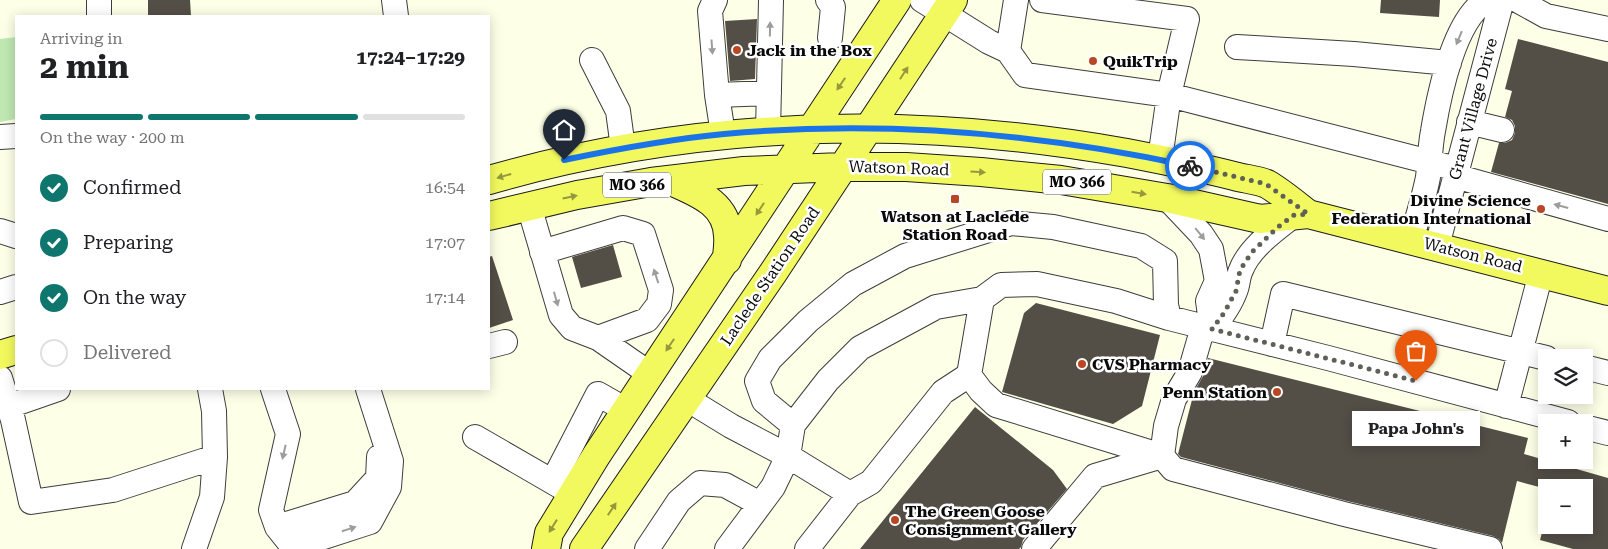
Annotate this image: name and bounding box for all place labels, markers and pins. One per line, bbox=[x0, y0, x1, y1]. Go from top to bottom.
place label: Jack in the Box bbox=[747, 41, 872, 60]
marker: Jack in the Box bbox=[731, 44, 743, 56]
place label: QuikTrip bbox=[1103, 52, 1178, 71]
marker: QuikTrip bbox=[1087, 55, 1099, 67]
pin bbox=[543, 109, 585, 160]
place label: Divine Science Federation International bbox=[1332, 191, 1532, 228]
marker: Watson at Laclede Station Road bbox=[949, 193, 961, 205]
marker: Divine Science Federation International bbox=[1535, 203, 1547, 215]
place label: Watson at Laclede Station Road bbox=[881, 207, 1029, 244]
pin bbox=[1395, 330, 1437, 381]
place label: CVS Pharmacy bbox=[1092, 355, 1211, 374]
marker: CVS Pharmacy bbox=[1076, 358, 1088, 370]
place label: Penn Station bbox=[1163, 383, 1267, 402]
marker: Penn Station bbox=[1271, 386, 1283, 398]
callout: Papa John's bbox=[1352, 411, 1480, 446]
place label: The Green Goose Consignment Gallery bbox=[905, 502, 1077, 539]
marker: The Green Goose Consignment Gallery bbox=[889, 514, 901, 526]

